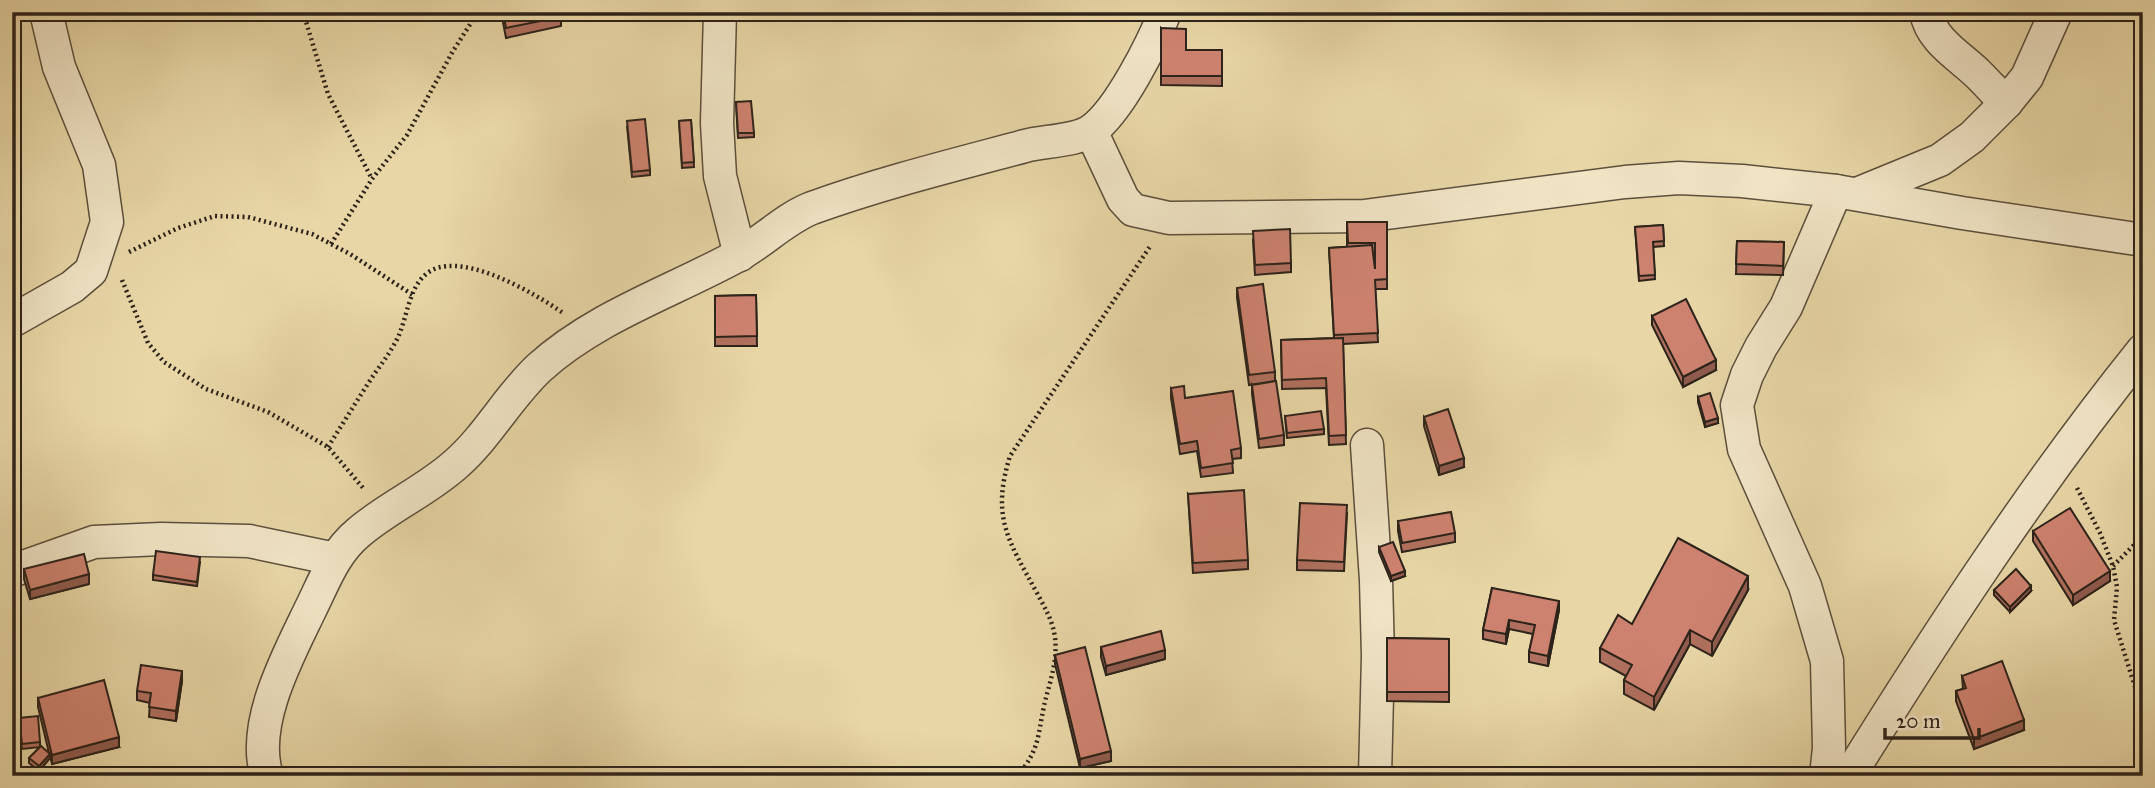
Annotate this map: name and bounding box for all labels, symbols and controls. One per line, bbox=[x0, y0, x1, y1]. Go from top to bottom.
scale bar bbox=[1885, 697, 1980, 741]
text: 20 m bbox=[1896, 708, 1941, 734]

